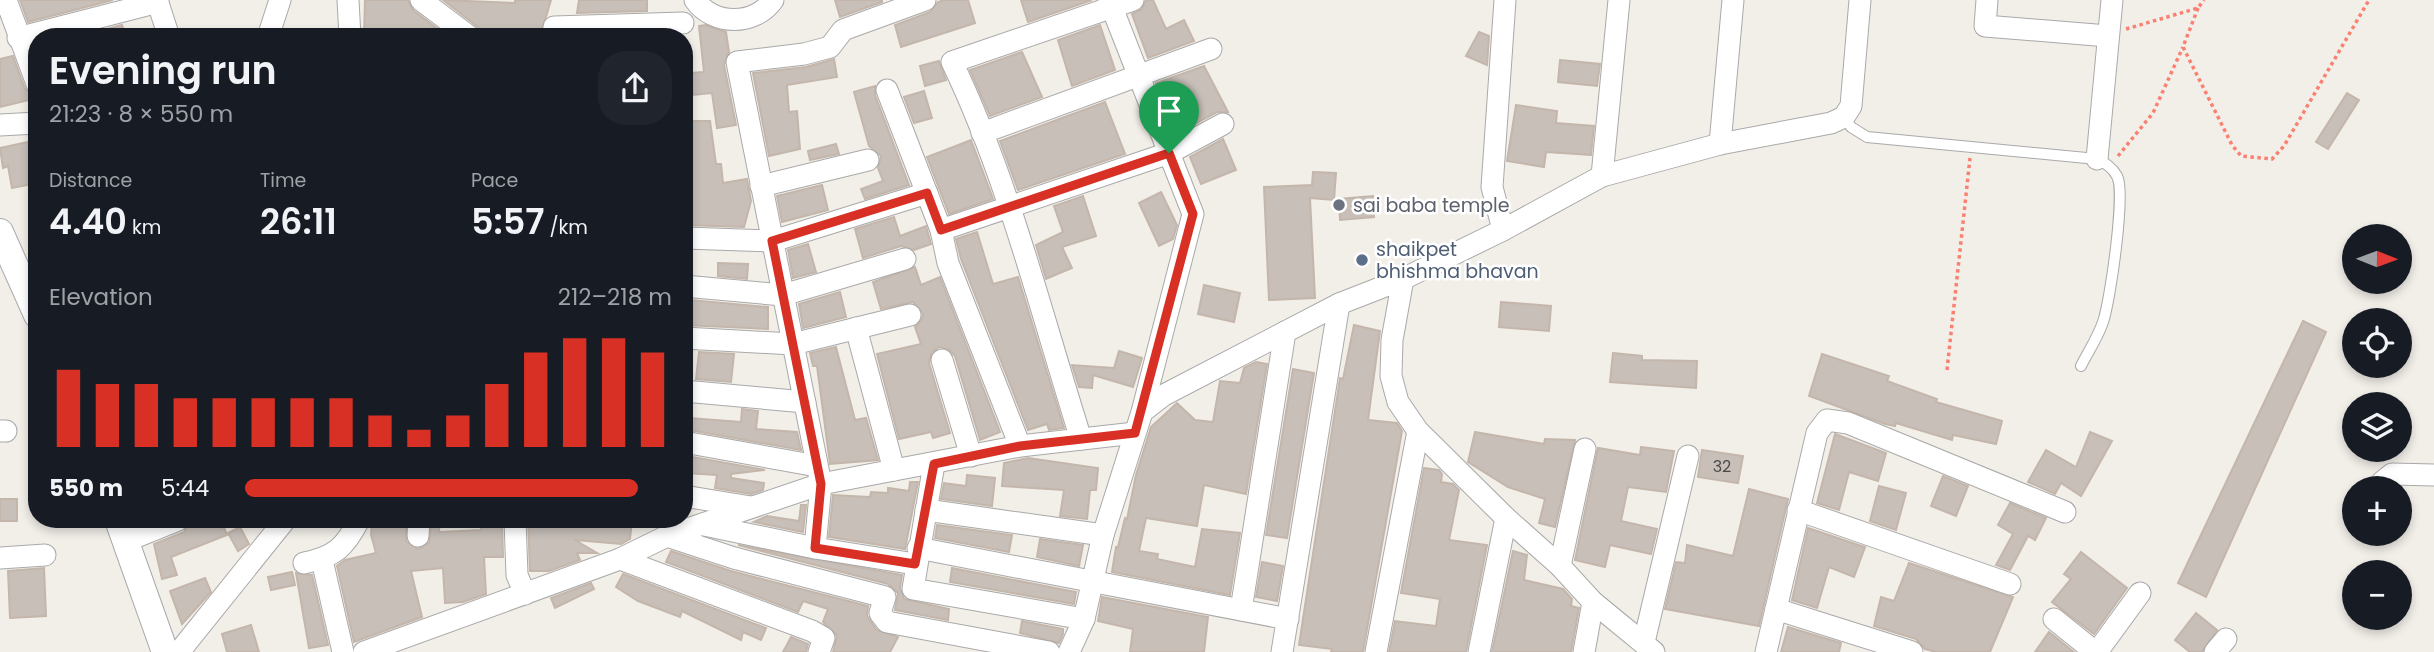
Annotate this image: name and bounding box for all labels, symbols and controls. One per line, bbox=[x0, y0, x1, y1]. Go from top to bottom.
text: Evening run bbox=[49, 44, 277, 97]
button: share bbox=[598, 51, 672, 125]
pin bbox=[1139, 81, 1199, 153]
icon: arrive bbox=[1150, 92, 1188, 130]
text: 21:23 · 8 × 550 m bbox=[49, 98, 233, 130]
text: Distance bbox=[49, 167, 132, 194]
text: Time bbox=[260, 167, 306, 194]
text: Pace bbox=[471, 167, 518, 194]
place label: sai baba temple bbox=[1353, 192, 1510, 219]
text: 4.40 bbox=[49, 197, 127, 246]
text: 26:11 bbox=[260, 197, 337, 246]
text: 5:57 bbox=[471, 197, 544, 246]
marker: sai baba temple bbox=[1331, 197, 1347, 213]
text: km bbox=[127, 214, 161, 241]
text: /km bbox=[544, 214, 588, 241]
north arrow bbox=[2342, 224, 2412, 294]
map controls bbox=[2342, 224, 2412, 630]
place label: shaikpet bhishma bhavan bbox=[1376, 236, 1539, 285]
marker: shaikpet bhishma bhavan bbox=[1354, 252, 1370, 268]
text: Elevation bbox=[49, 281, 153, 313]
text: 212–218 m bbox=[558, 281, 672, 313]
button: locate bbox=[2342, 308, 2412, 378]
button: layers bbox=[2342, 392, 2412, 462]
house number: 32 bbox=[1713, 455, 1731, 478]
text: 550 m bbox=[49, 472, 123, 504]
text: 5:44 bbox=[161, 472, 209, 504]
button: + bbox=[2342, 476, 2412, 546]
button: − bbox=[2342, 560, 2412, 630]

